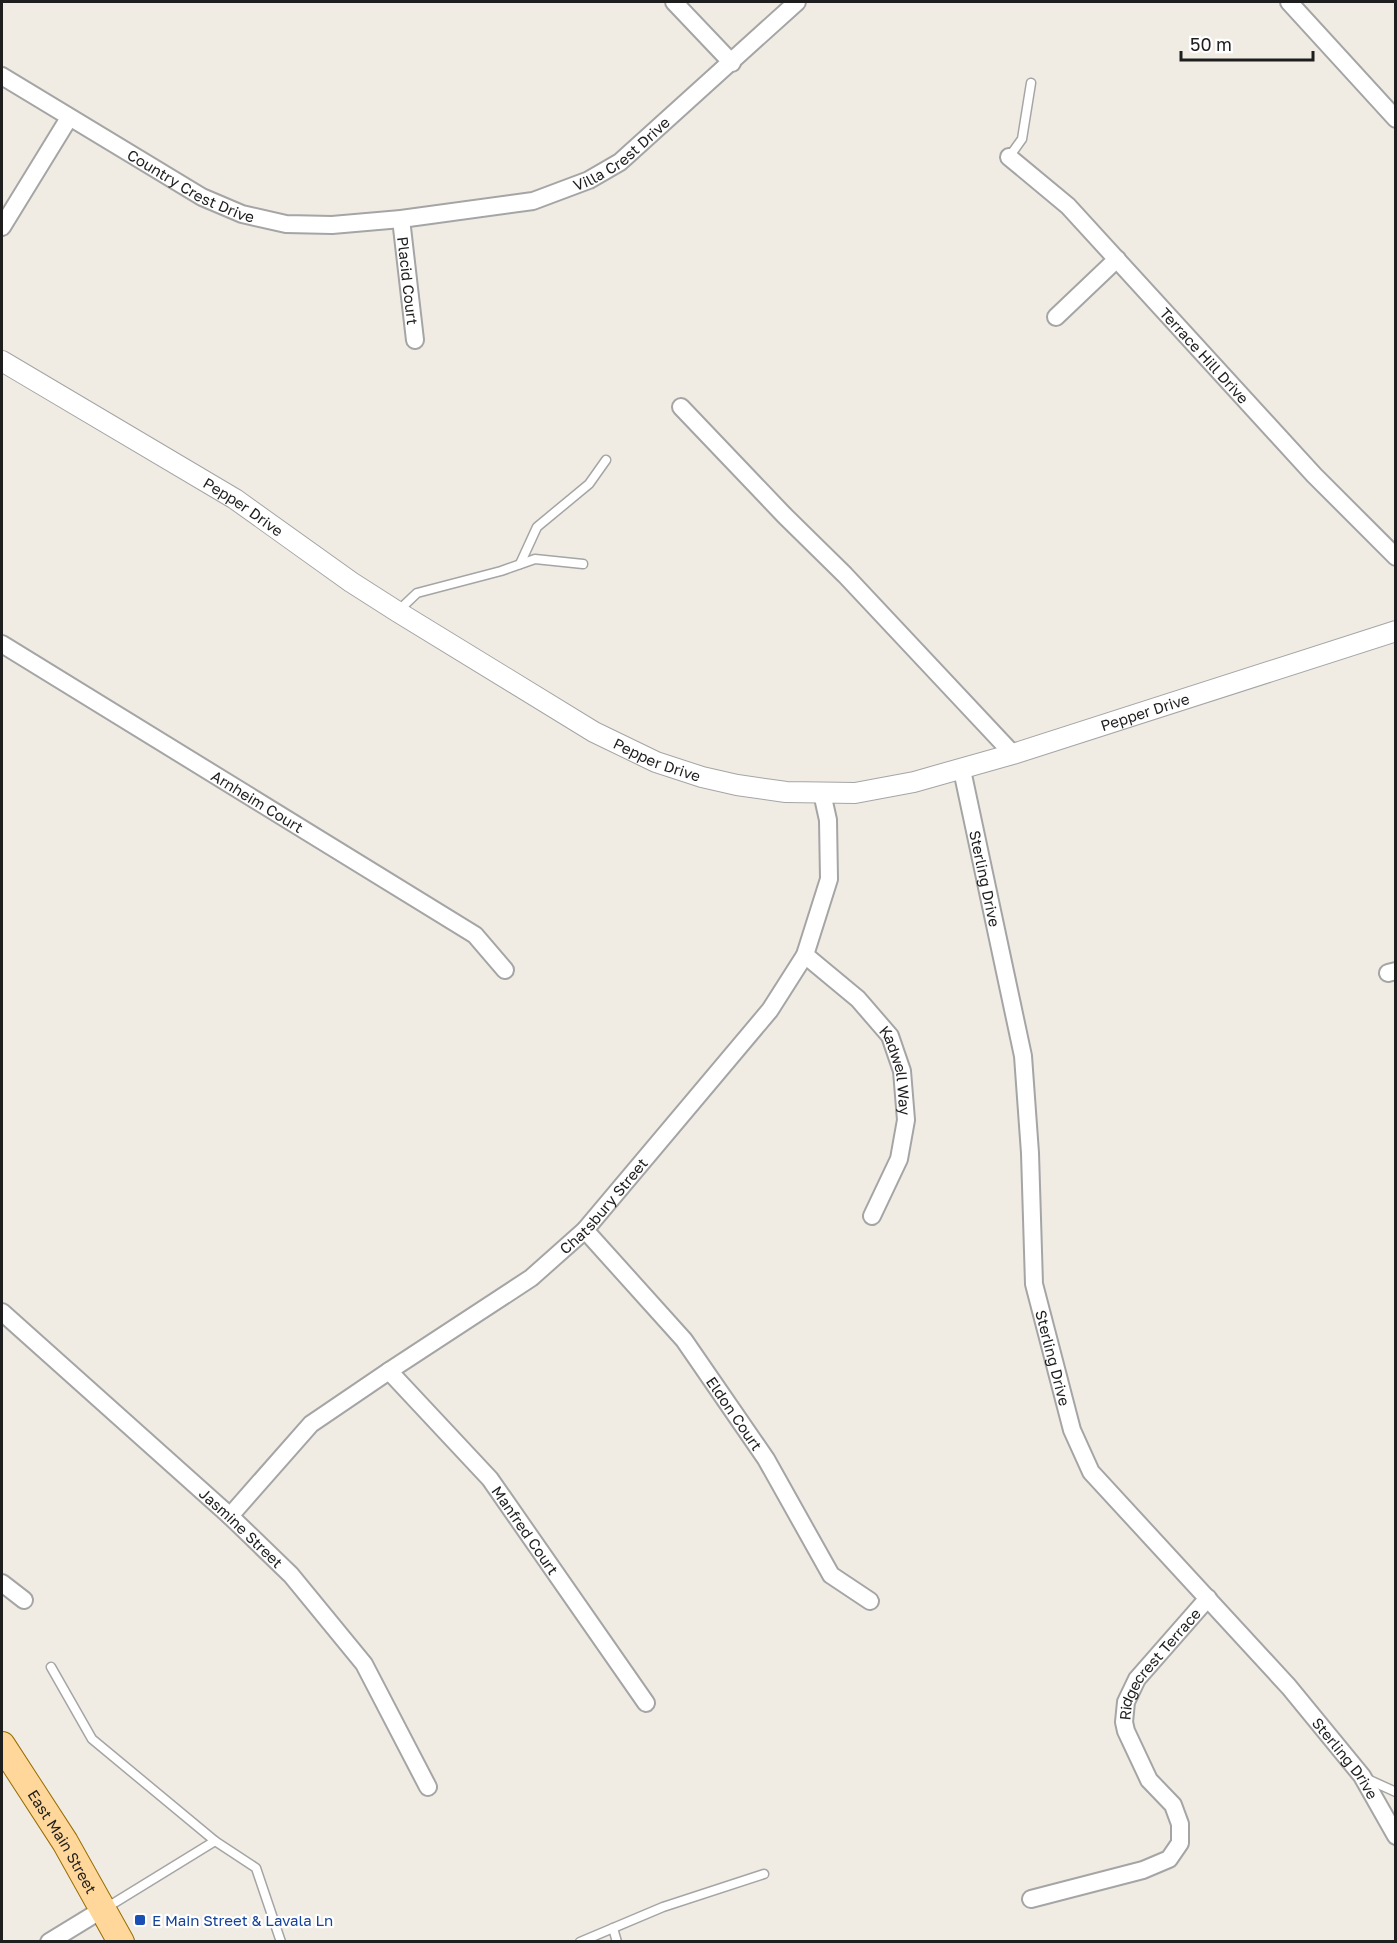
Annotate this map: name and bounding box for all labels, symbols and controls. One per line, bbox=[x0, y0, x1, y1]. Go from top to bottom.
scale bar bbox=[1181, 24, 1313, 62]
text: 50 m bbox=[1190, 33, 1232, 55]
street label: Villa Crest Drive bbox=[570, 113, 673, 194]
street label: Country Crest Drive bbox=[124, 145, 256, 226]
street label: Placid Court bbox=[394, 235, 422, 326]
street label: Terrace Hill Drive bbox=[1156, 304, 1253, 407]
street label: Pepper Drive bbox=[200, 473, 287, 540]
street label: Pepper Drive bbox=[1098, 689, 1192, 734]
street label: Pepper Drive bbox=[611, 734, 703, 785]
street label: Arnheim Court bbox=[208, 766, 307, 836]
street label: Sterling Drive bbox=[966, 829, 1004, 929]
street label: Kadwell Way bbox=[876, 1022, 915, 1117]
street label: Chatsbury Street bbox=[556, 1154, 651, 1258]
street label: Sterling Drive bbox=[1032, 1308, 1074, 1408]
street label: Eldon Court bbox=[703, 1373, 766, 1454]
street label: Manfred Court bbox=[488, 1482, 563, 1578]
street label: Jasmine Street bbox=[196, 1484, 287, 1571]
street label: Ridgecrest Terrace bbox=[1115, 1604, 1204, 1721]
street label: Sterling Drive bbox=[1309, 1714, 1382, 1802]
street label: East Main Street bbox=[24, 1786, 101, 1896]
place label: E Main Street & Lavala Ln bbox=[152, 1911, 333, 1929]
marker: E Main Street & Lavala Ln bbox=[133, 1913, 147, 1927]

